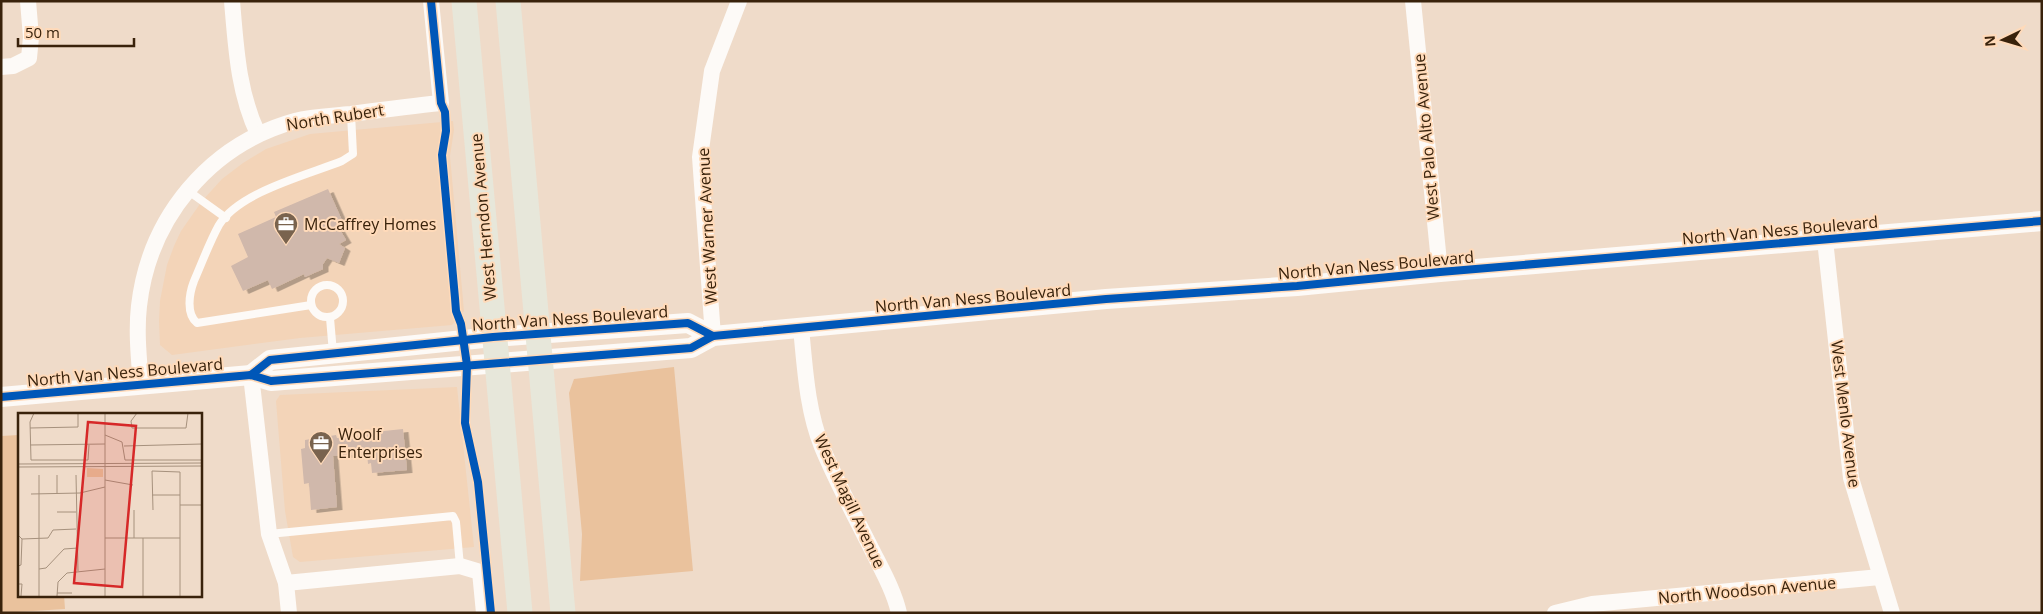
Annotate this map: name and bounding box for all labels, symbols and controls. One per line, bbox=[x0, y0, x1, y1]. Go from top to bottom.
scale bar bbox=[18, 15, 134, 47]
north arrow bbox=[1978, 15, 2028, 65]
text: 50 m bbox=[25, 22, 60, 42]
text: N bbox=[1980, 35, 2000, 48]
street label: West Palo Alto Avenue bbox=[1408, 53, 1444, 221]
street label: North Rubert bbox=[285, 98, 386, 136]
street label: West Herndon Avenue bbox=[465, 133, 501, 301]
street label: West Warner Avenue bbox=[692, 147, 722, 305]
street label: North Van Ness Boulevard bbox=[1681, 210, 1879, 250]
office icon: McCaffrey Homes bbox=[273, 211, 299, 245]
place label: McCaffrey Homes bbox=[304, 213, 436, 235]
street label: North Van Ness Boulevard bbox=[1277, 245, 1475, 285]
street label: North Van Ness Boulevard bbox=[874, 278, 1072, 318]
street label: North Van Ness Boulevard bbox=[471, 300, 669, 336]
street label: West Menlo Avenue bbox=[1826, 339, 1866, 489]
street label: North Van Ness Boulevard bbox=[26, 352, 224, 392]
inset map bbox=[18, 413, 201, 596]
place label: Woolf Enterprises bbox=[338, 423, 423, 463]
office icon: Woolf Enterprises bbox=[308, 430, 334, 464]
street label: West Magill Avenue bbox=[809, 431, 891, 571]
street label: North Woodson Avenue bbox=[1657, 571, 1837, 609]

